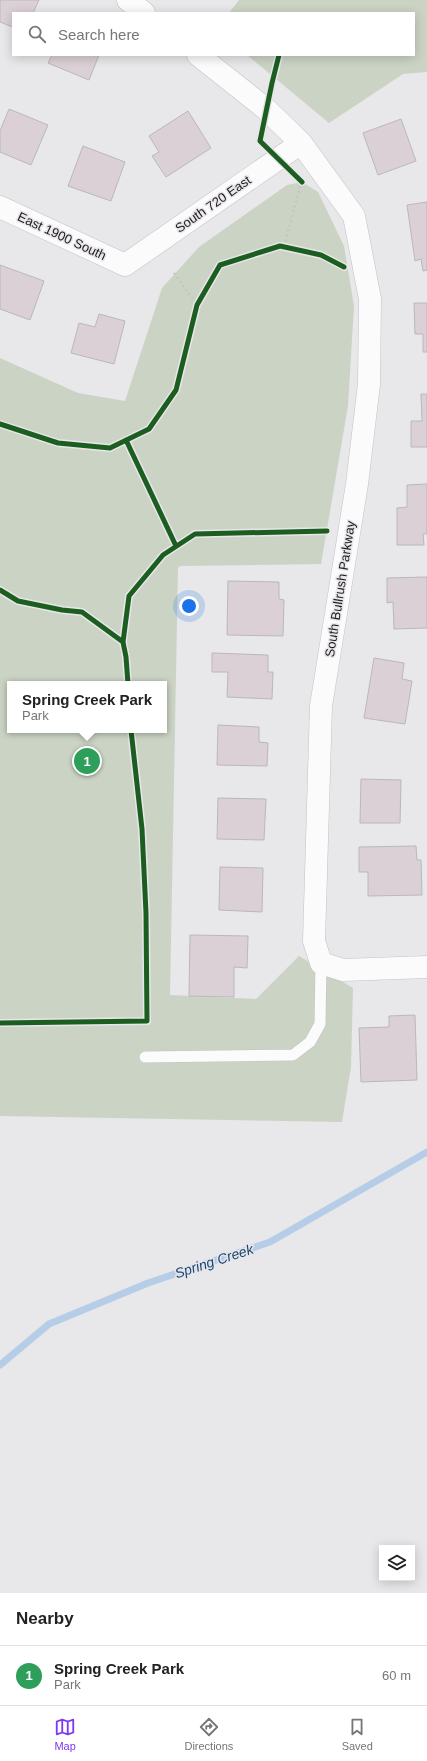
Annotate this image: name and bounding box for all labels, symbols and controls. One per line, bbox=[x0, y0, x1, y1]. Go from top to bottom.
search box bbox=[12, 12, 415, 56]
icon: search bbox=[26, 23, 48, 45]
text: Search here bbox=[58, 26, 140, 43]
street label: South 720 East bbox=[172, 172, 254, 236]
street label: East 1900 South bbox=[15, 209, 109, 263]
street label: South Bullrush Parkway bbox=[322, 519, 358, 658]
your location bbox=[179, 596, 199, 616]
popup bbox=[7, 681, 167, 733]
text: Spring Creek Park bbox=[22, 691, 152, 708]
text: Park bbox=[22, 708, 49, 723]
pin: 1 bbox=[74, 746, 100, 776]
water label: Spring Creek bbox=[173, 1240, 256, 1281]
map controls bbox=[379, 1545, 415, 1581]
button: layers bbox=[379, 1545, 415, 1581]
text: Nearby bbox=[16, 1609, 74, 1628]
text: Spring Creek Park bbox=[54, 1660, 184, 1677]
text: 1 bbox=[25, 1668, 33, 1683]
text: 60 m bbox=[382, 1668, 411, 1683]
text: Park bbox=[54, 1677, 81, 1692]
tab: Map bbox=[54, 1716, 76, 1752]
tab: Directions bbox=[184, 1716, 233, 1752]
tab: Saved bbox=[342, 1716, 373, 1752]

